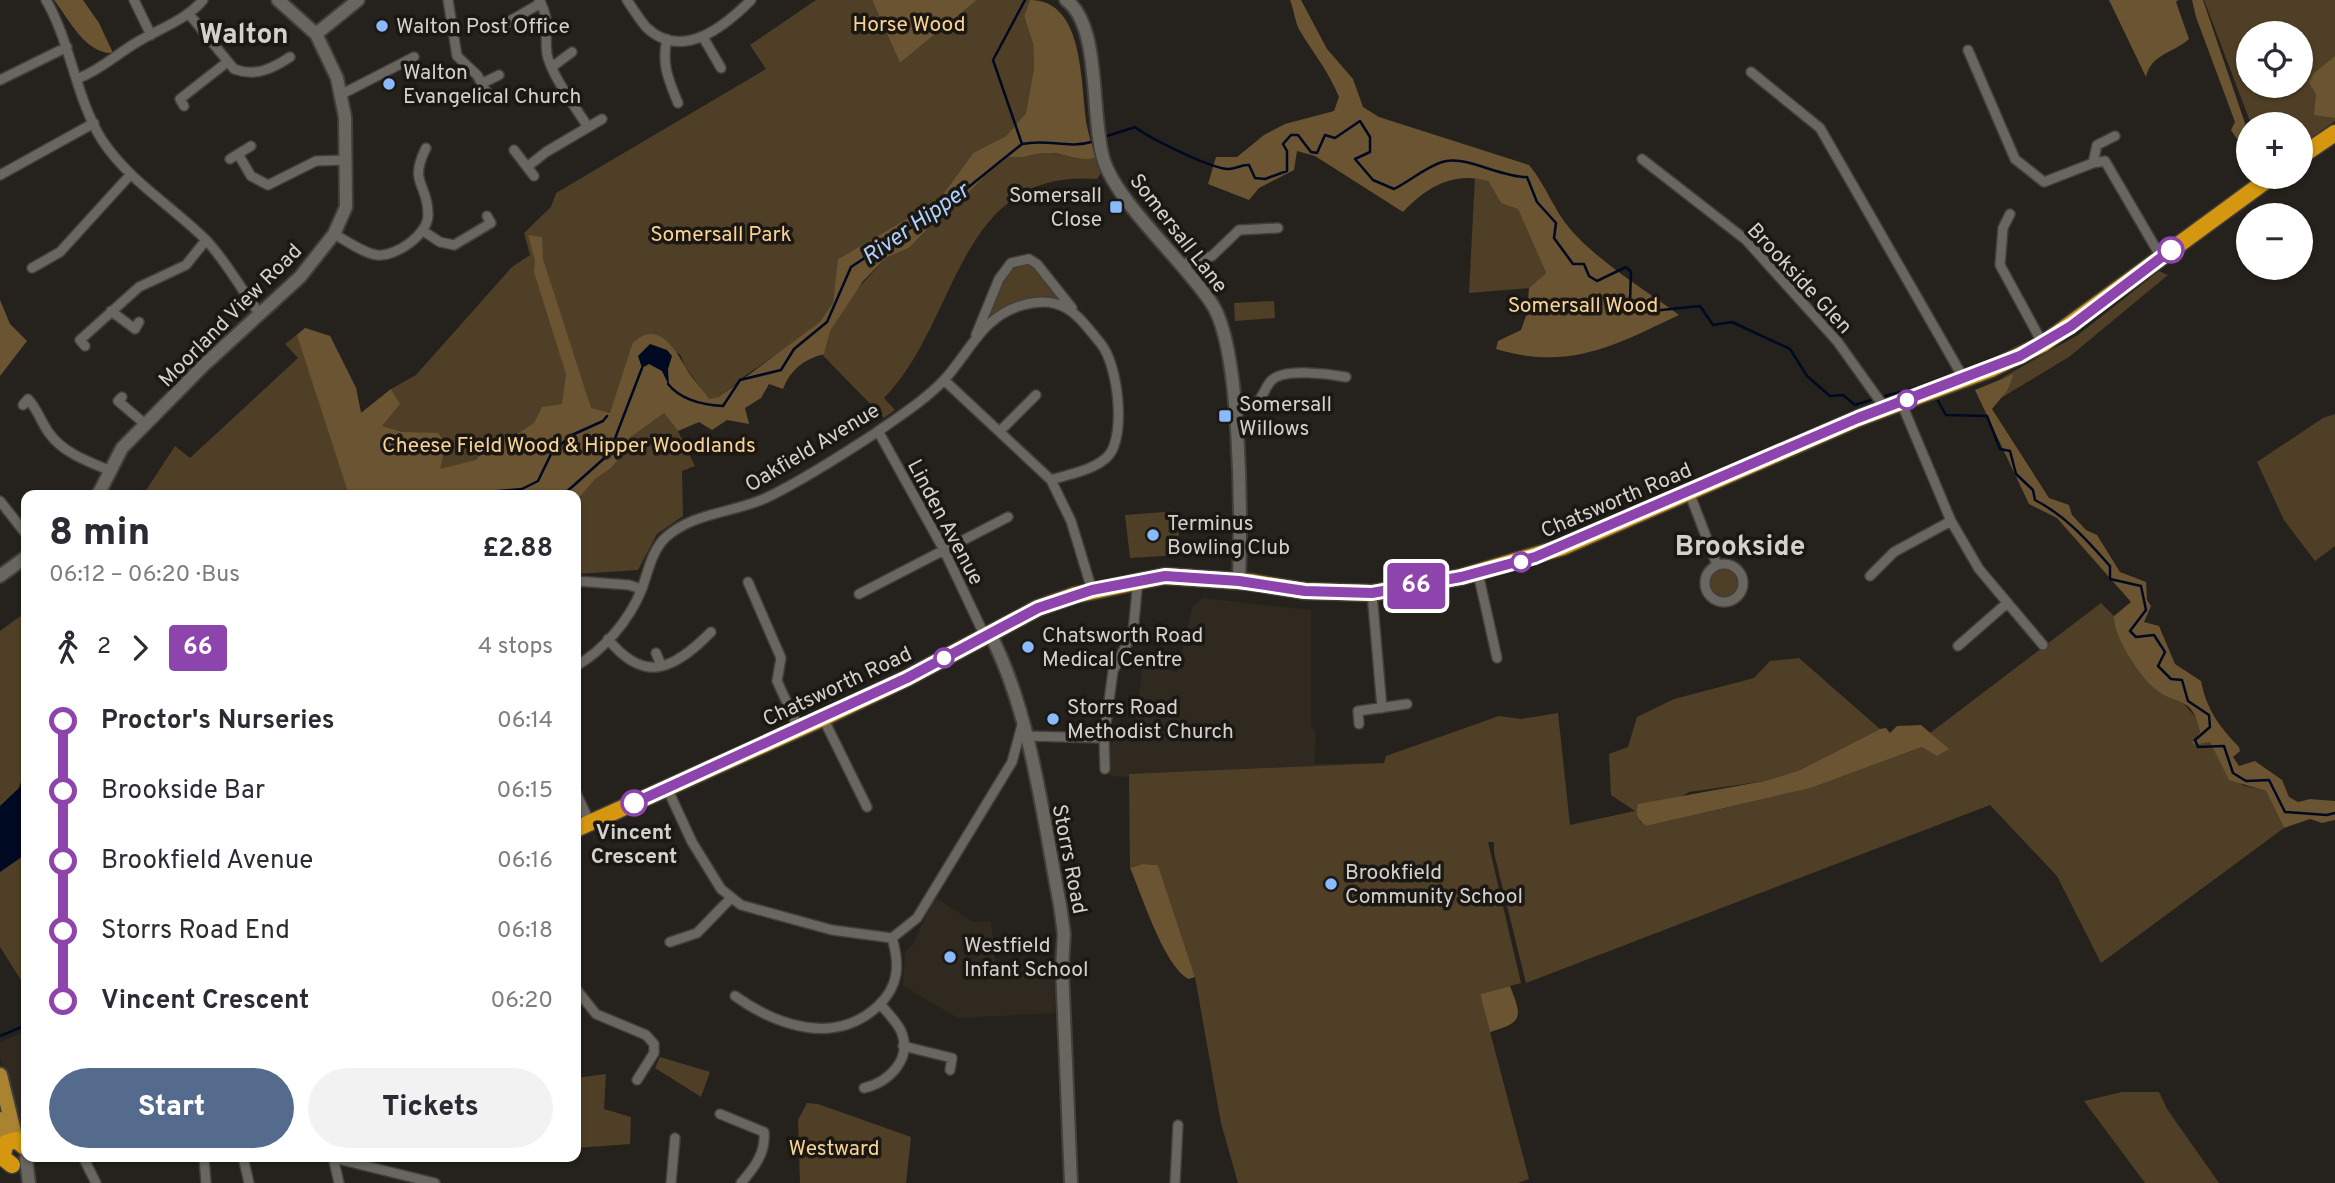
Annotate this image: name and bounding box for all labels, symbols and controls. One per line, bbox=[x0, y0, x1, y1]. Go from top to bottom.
park label: Horse Wood bbox=[853, 12, 965, 39]
place label: Walton Post Office bbox=[396, 14, 570, 41]
district label: Walton bbox=[199, 18, 289, 54]
marker: Walton Post Office bbox=[374, 18, 390, 34]
map controls bbox=[2236, 21, 2313, 280]
button: locate bbox=[2236, 21, 2313, 98]
place label: Walton Evangelical Church bbox=[403, 60, 581, 111]
marker: Walton Evangelical Church bbox=[381, 76, 397, 92]
button: + bbox=[2236, 112, 2313, 189]
street label: Somersall Lane bbox=[1123, 169, 1233, 299]
water label: River Hipper bbox=[857, 176, 978, 273]
place label: Somersall Close bbox=[1009, 183, 1102, 234]
marker: Somersall Close bbox=[1108, 199, 1124, 215]
button: − bbox=[2236, 203, 2313, 280]
street label: Brookside Glen bbox=[1740, 218, 1857, 340]
park label: Somersall Park bbox=[650, 222, 792, 249]
unlabelled marker bbox=[2158, 237, 2184, 263]
street label: Moorland View Road bbox=[154, 239, 309, 394]
park label: Somersall Wood bbox=[1508, 293, 1658, 320]
unlabelled marker bbox=[1897, 390, 1917, 410]
place label: Somersall Willows bbox=[1239, 392, 1332, 443]
street label: Oakfield Avenue bbox=[741, 398, 885, 499]
marker: Somersall Willows bbox=[1217, 408, 1233, 424]
park label: Cheese Field Wood & Hipper Woodlands bbox=[382, 433, 756, 460]
street label: Linden Avenue bbox=[900, 455, 989, 590]
street label: Chatsworth Road bbox=[1537, 457, 1696, 545]
text: 8 min bbox=[49, 510, 150, 559]
place label: Terminus Bowling Club bbox=[1167, 511, 1290, 562]
marker: Terminus Bowling Club bbox=[1145, 527, 1161, 543]
district label: Brookside bbox=[1675, 530, 1805, 566]
text: £2.88 bbox=[482, 533, 553, 566]
unlabelled marker bbox=[1511, 552, 1531, 572]
text: 06:12 – 06:20 · Bus bbox=[49, 561, 240, 590]
line badge: 66 bbox=[1384, 563, 1448, 609]
text: 66 bbox=[1401, 571, 1431, 601]
place label: Chatsworth Road Medical Centre bbox=[1042, 623, 1203, 674]
icon: walk bbox=[49, 629, 87, 667]
icon: forward bbox=[121, 629, 159, 667]
text: 2 bbox=[97, 633, 111, 662]
text: 66 bbox=[183, 633, 213, 663]
text: 4 stops bbox=[478, 633, 553, 662]
marker: Chatsworth Road Medical Centre bbox=[1020, 639, 1036, 655]
street label: Chatsworth Road bbox=[759, 641, 916, 734]
unlabelled marker bbox=[934, 648, 954, 668]
place label: Storrs Road Methodist Church bbox=[1067, 695, 1234, 746]
text: Proctor's Nurseries bbox=[101, 705, 335, 738]
text: 06:14 bbox=[497, 707, 553, 736]
marker: Storrs Road Methodist Church bbox=[1045, 711, 1061, 727]
text: Brookside Bar bbox=[101, 775, 265, 808]
text: 06:15 bbox=[496, 777, 553, 806]
marker: Vincent Crescent bbox=[621, 790, 647, 816]
street label: Storrs Road bbox=[1045, 802, 1092, 916]
place label: Vincent Crescent bbox=[591, 820, 677, 871]
text: Brookfield Avenue bbox=[101, 845, 313, 878]
text: 06:16 bbox=[497, 847, 553, 876]
place label: Brookfield Community School bbox=[1345, 860, 1523, 911]
marker: Brookfield Community School bbox=[1323, 876, 1339, 892]
text: Storrs Road End bbox=[101, 915, 290, 948]
text: 06:18 bbox=[497, 917, 553, 946]
place label: Westfield Infant School bbox=[964, 933, 1089, 984]
marker: Westfield Infant School bbox=[942, 949, 958, 965]
text: Vincent Crescent bbox=[101, 985, 309, 1018]
text: 06:20 bbox=[490, 987, 553, 1016]
button: Start bbox=[49, 1068, 294, 1148]
button: Tickets bbox=[308, 1068, 553, 1148]
park label: Westward bbox=[788, 1136, 880, 1163]

